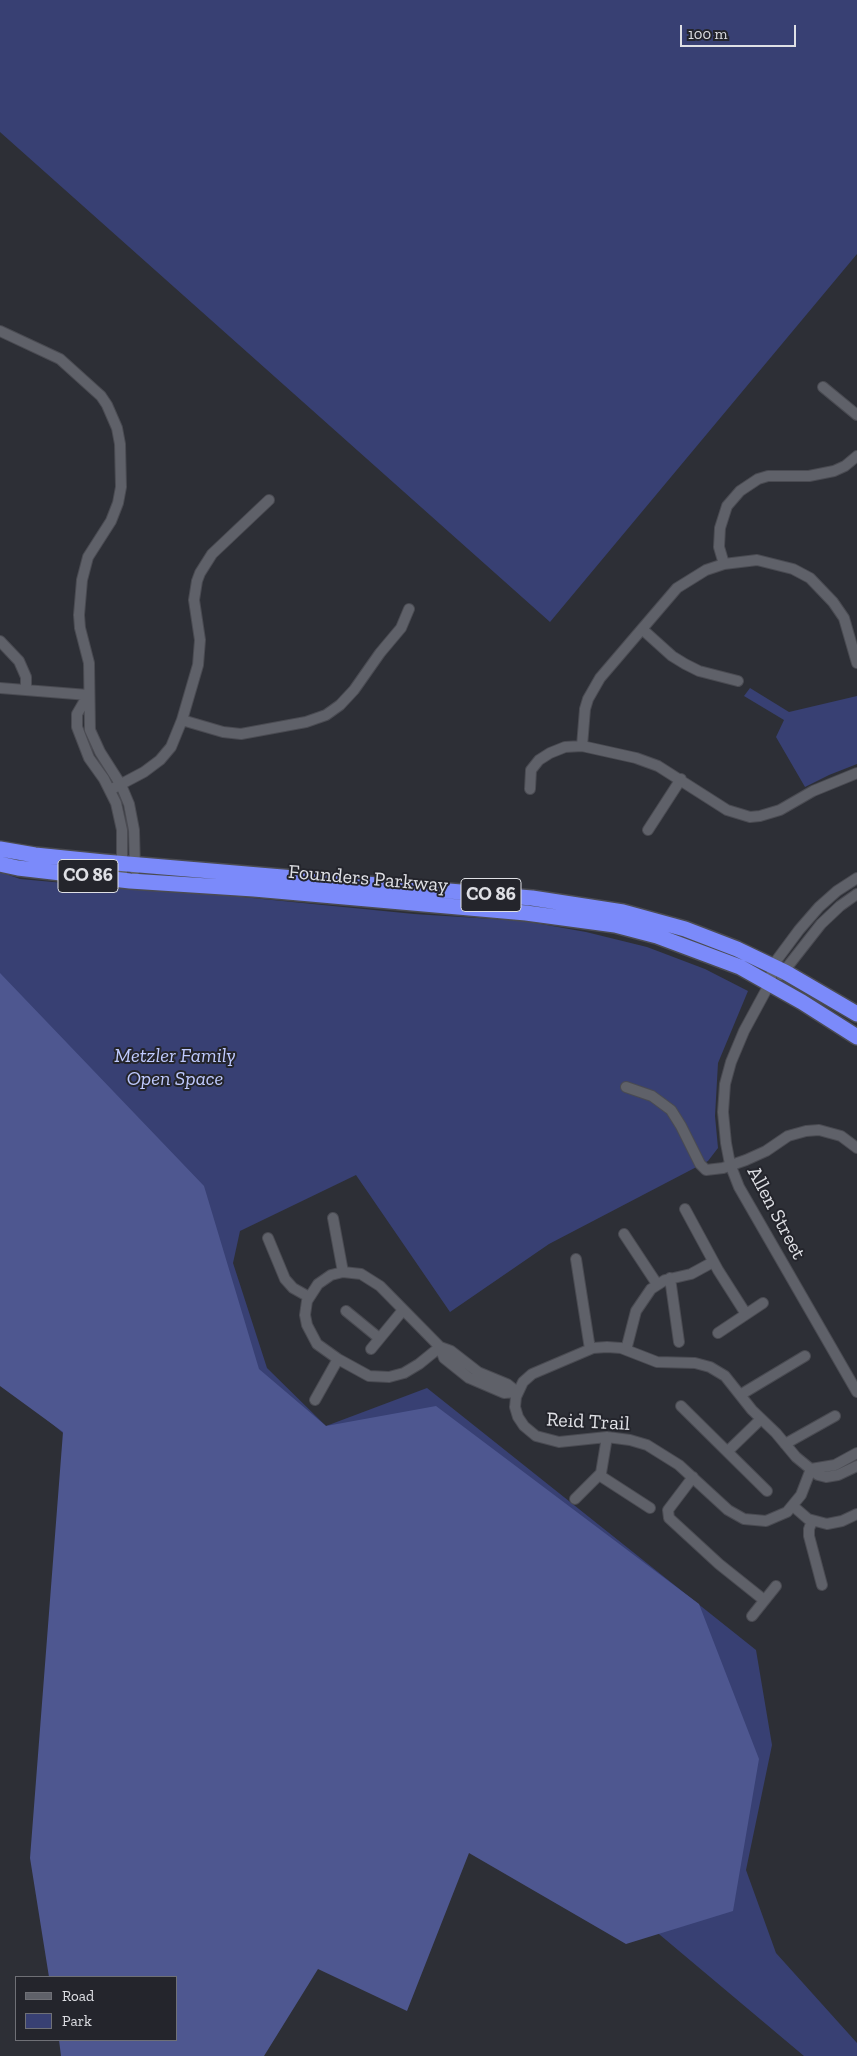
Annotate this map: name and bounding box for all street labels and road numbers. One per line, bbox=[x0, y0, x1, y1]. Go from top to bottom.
road number: CO 86 bbox=[58, 859, 118, 892]
street label: Founders Parkway bbox=[287, 860, 449, 898]
road number: CO 86 bbox=[461, 878, 521, 912]
street label: Allen Street bbox=[742, 1162, 810, 1264]
street label: Reid Trail bbox=[546, 1408, 630, 1436]

